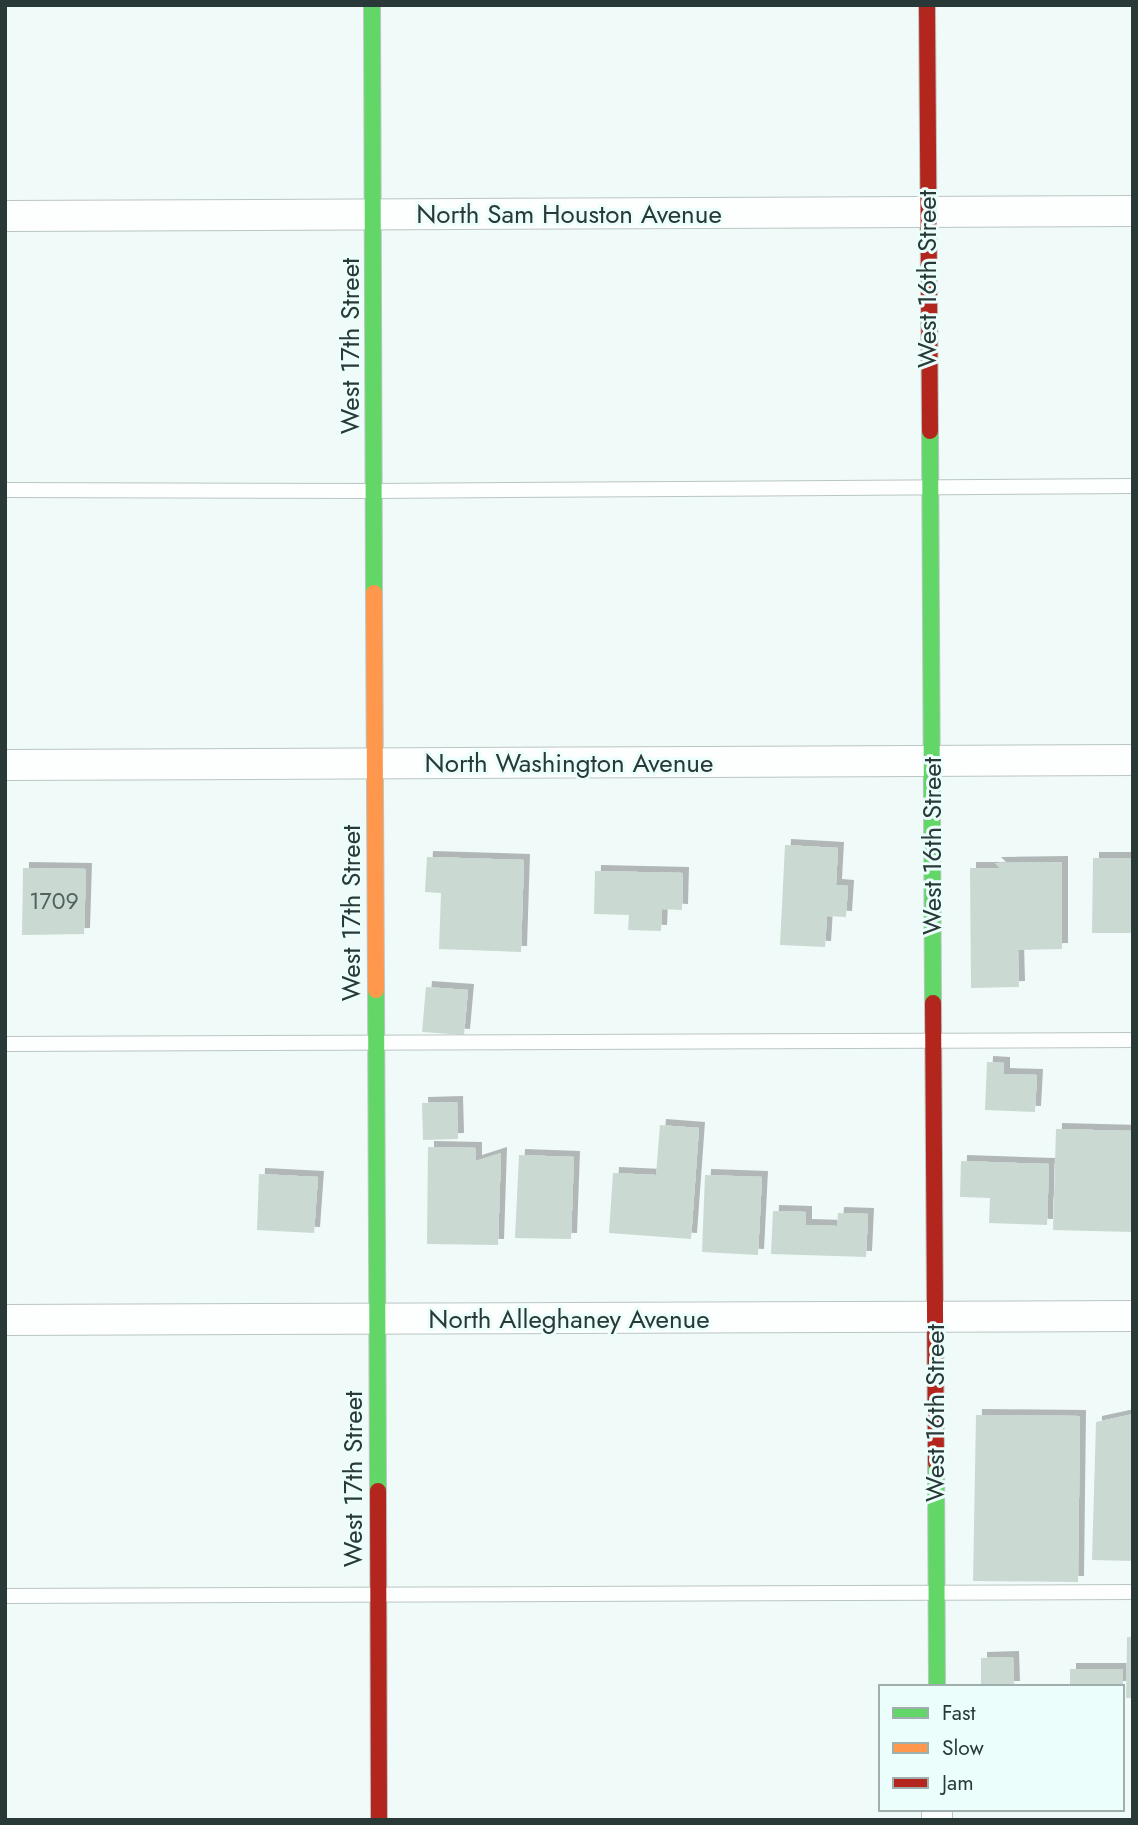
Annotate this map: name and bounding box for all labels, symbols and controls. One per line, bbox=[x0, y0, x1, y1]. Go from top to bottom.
street label: West 16th Street bbox=[908, 189, 946, 368]
street label: North Sam Houston Avenue bbox=[416, 195, 722, 233]
street label: West 17th Street bbox=[331, 257, 369, 434]
street label: North Washington Avenue bbox=[425, 744, 713, 782]
street label: West 16th Street bbox=[913, 756, 951, 935]
street label: West 17th Street bbox=[332, 824, 370, 1001]
house number: 1709 bbox=[29, 884, 79, 918]
street label: North Alleghaney Avenue bbox=[428, 1300, 710, 1338]
street label: West 16th Street bbox=[916, 1323, 954, 1502]
street label: West 17th Street bbox=[334, 1390, 372, 1567]
legend bbox=[879, 1685, 1124, 1811]
text: Fast bbox=[942, 1698, 975, 1728]
text: Slow bbox=[942, 1733, 984, 1763]
text: Jam bbox=[939, 1768, 974, 1798]

